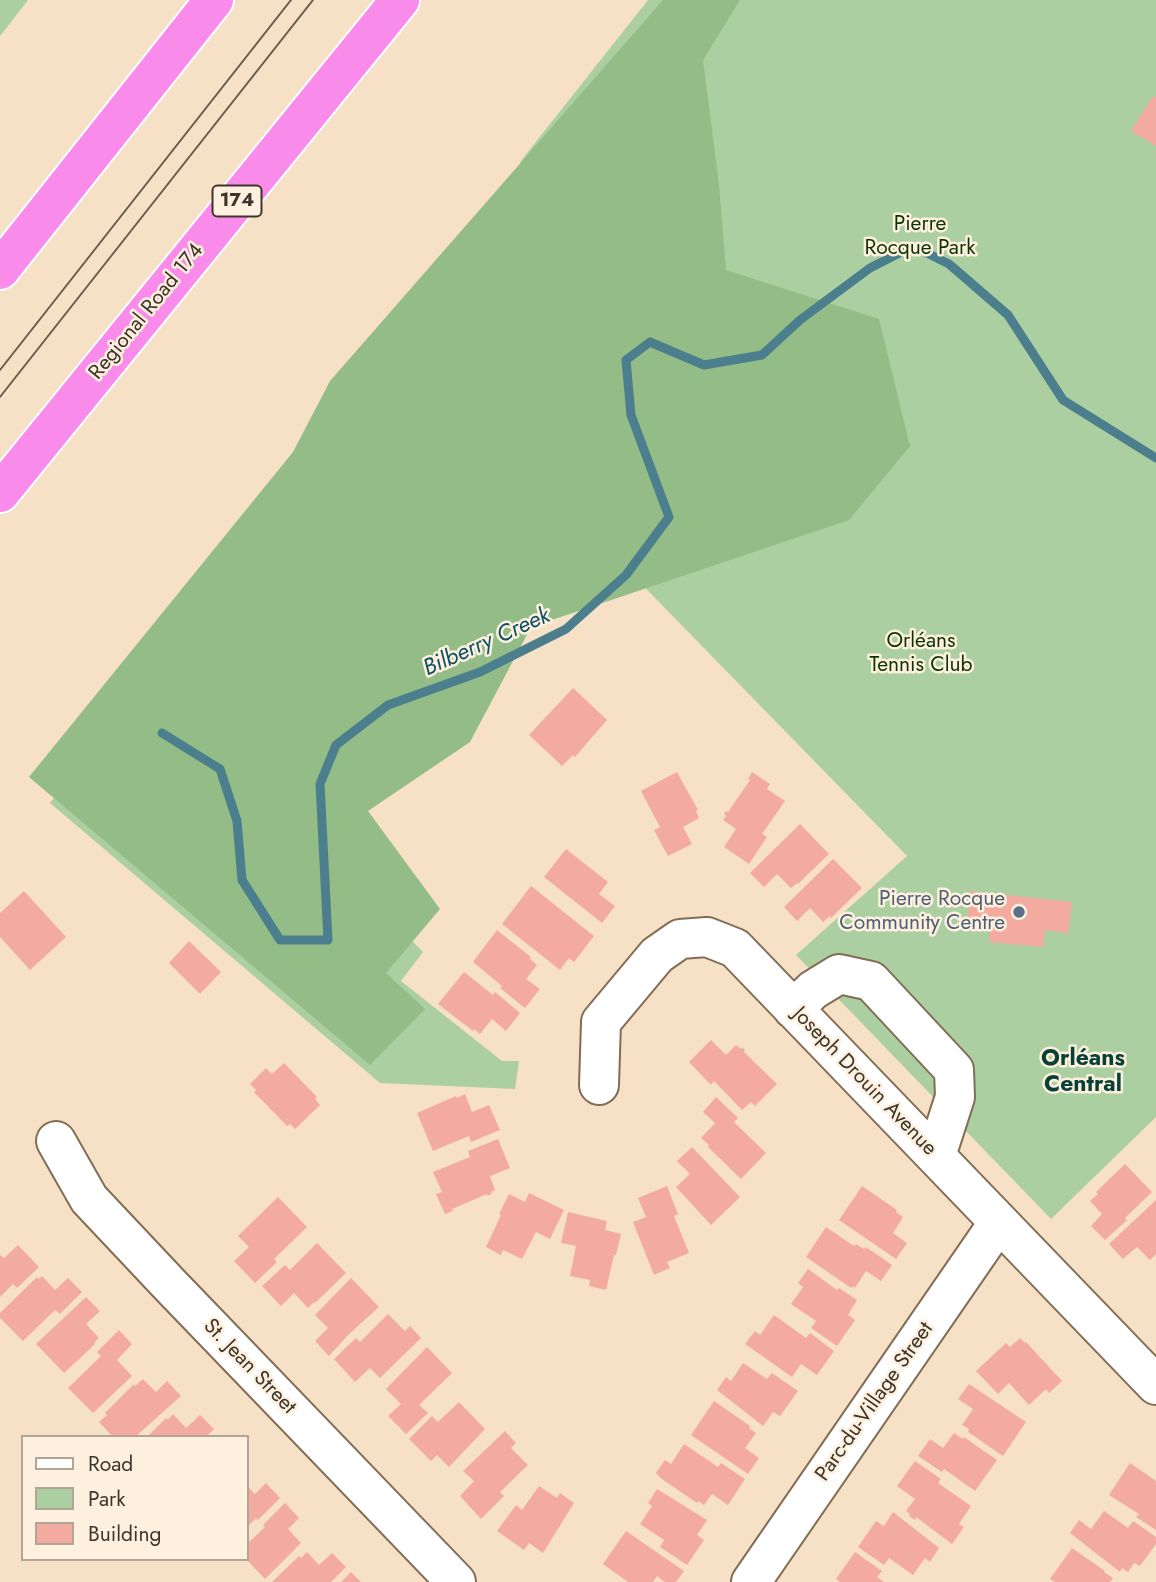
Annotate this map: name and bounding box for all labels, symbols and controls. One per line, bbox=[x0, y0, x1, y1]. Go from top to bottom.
road number: 174 bbox=[212, 186, 262, 216]
park label: Pierre Rocque Park bbox=[865, 212, 975, 262]
street label: Regional Road 174 bbox=[84, 239, 210, 385]
water label: Bilberry Creek bbox=[419, 603, 555, 683]
park label: Orléans Tennis Club bbox=[870, 629, 972, 679]
place label: Pierre Rocque Community Centre bbox=[839, 887, 1005, 937]
marker: Pierre Rocque Community Centre bbox=[1011, 904, 1027, 920]
street label: Joseph Drouin Avenue bbox=[787, 1002, 941, 1162]
district label: Orléans Central bbox=[1041, 1045, 1125, 1099]
street label: St. Jean Street bbox=[197, 1314, 301, 1420]
street label: Parc-du-Village Street bbox=[811, 1318, 939, 1486]
legend bbox=[21, 1435, 248, 1561]
text: Road bbox=[88, 1449, 133, 1479]
text: Park bbox=[88, 1484, 125, 1514]
text: Building bbox=[88, 1519, 161, 1549]

